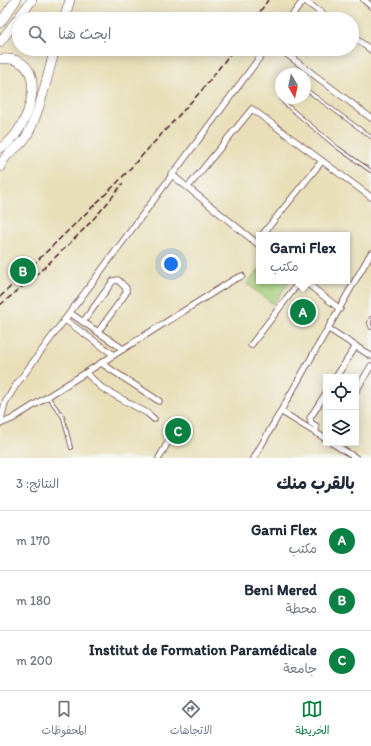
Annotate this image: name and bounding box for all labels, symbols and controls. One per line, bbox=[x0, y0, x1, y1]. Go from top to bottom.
search box bbox=[12, 12, 359, 56]
icon: search bbox=[26, 23, 48, 45]
text: ابحث هنا bbox=[58, 25, 112, 43]
north arrow bbox=[275, 68, 311, 104]
popup bbox=[256, 232, 350, 284]
text: Garni Flex bbox=[270, 239, 336, 257]
your location bbox=[161, 254, 181, 274]
pin: B bbox=[10, 256, 36, 286]
text: مكتب bbox=[270, 259, 298, 274]
pin: A bbox=[290, 297, 316, 327]
map controls bbox=[323, 374, 359, 446]
button: locate bbox=[323, 374, 359, 410]
button: layers bbox=[323, 410, 359, 446]
pin: C bbox=[165, 416, 191, 446]
text: بالقرب منك bbox=[277, 473, 355, 493]
text: النتائج: 3 bbox=[16, 476, 59, 491]
text: Garni Flex bbox=[251, 521, 317, 539]
text: 170 m bbox=[16, 533, 50, 548]
text: A bbox=[338, 533, 346, 548]
text: مكتب bbox=[289, 541, 317, 556]
text: Beni Mered bbox=[244, 581, 317, 599]
text: 180 m bbox=[16, 593, 51, 608]
text: B bbox=[338, 593, 346, 608]
text: محطة bbox=[286, 601, 317, 616]
text: Institut de Formation Paramédicale bbox=[89, 641, 317, 659]
text: 200 m bbox=[16, 653, 53, 668]
text: C bbox=[338, 653, 346, 668]
text: جامعة bbox=[283, 661, 317, 676]
tab: المحفوظات bbox=[42, 698, 87, 740]
tab: الاتجاهات bbox=[170, 698, 212, 740]
tab: الخريطة bbox=[295, 698, 330, 740]

